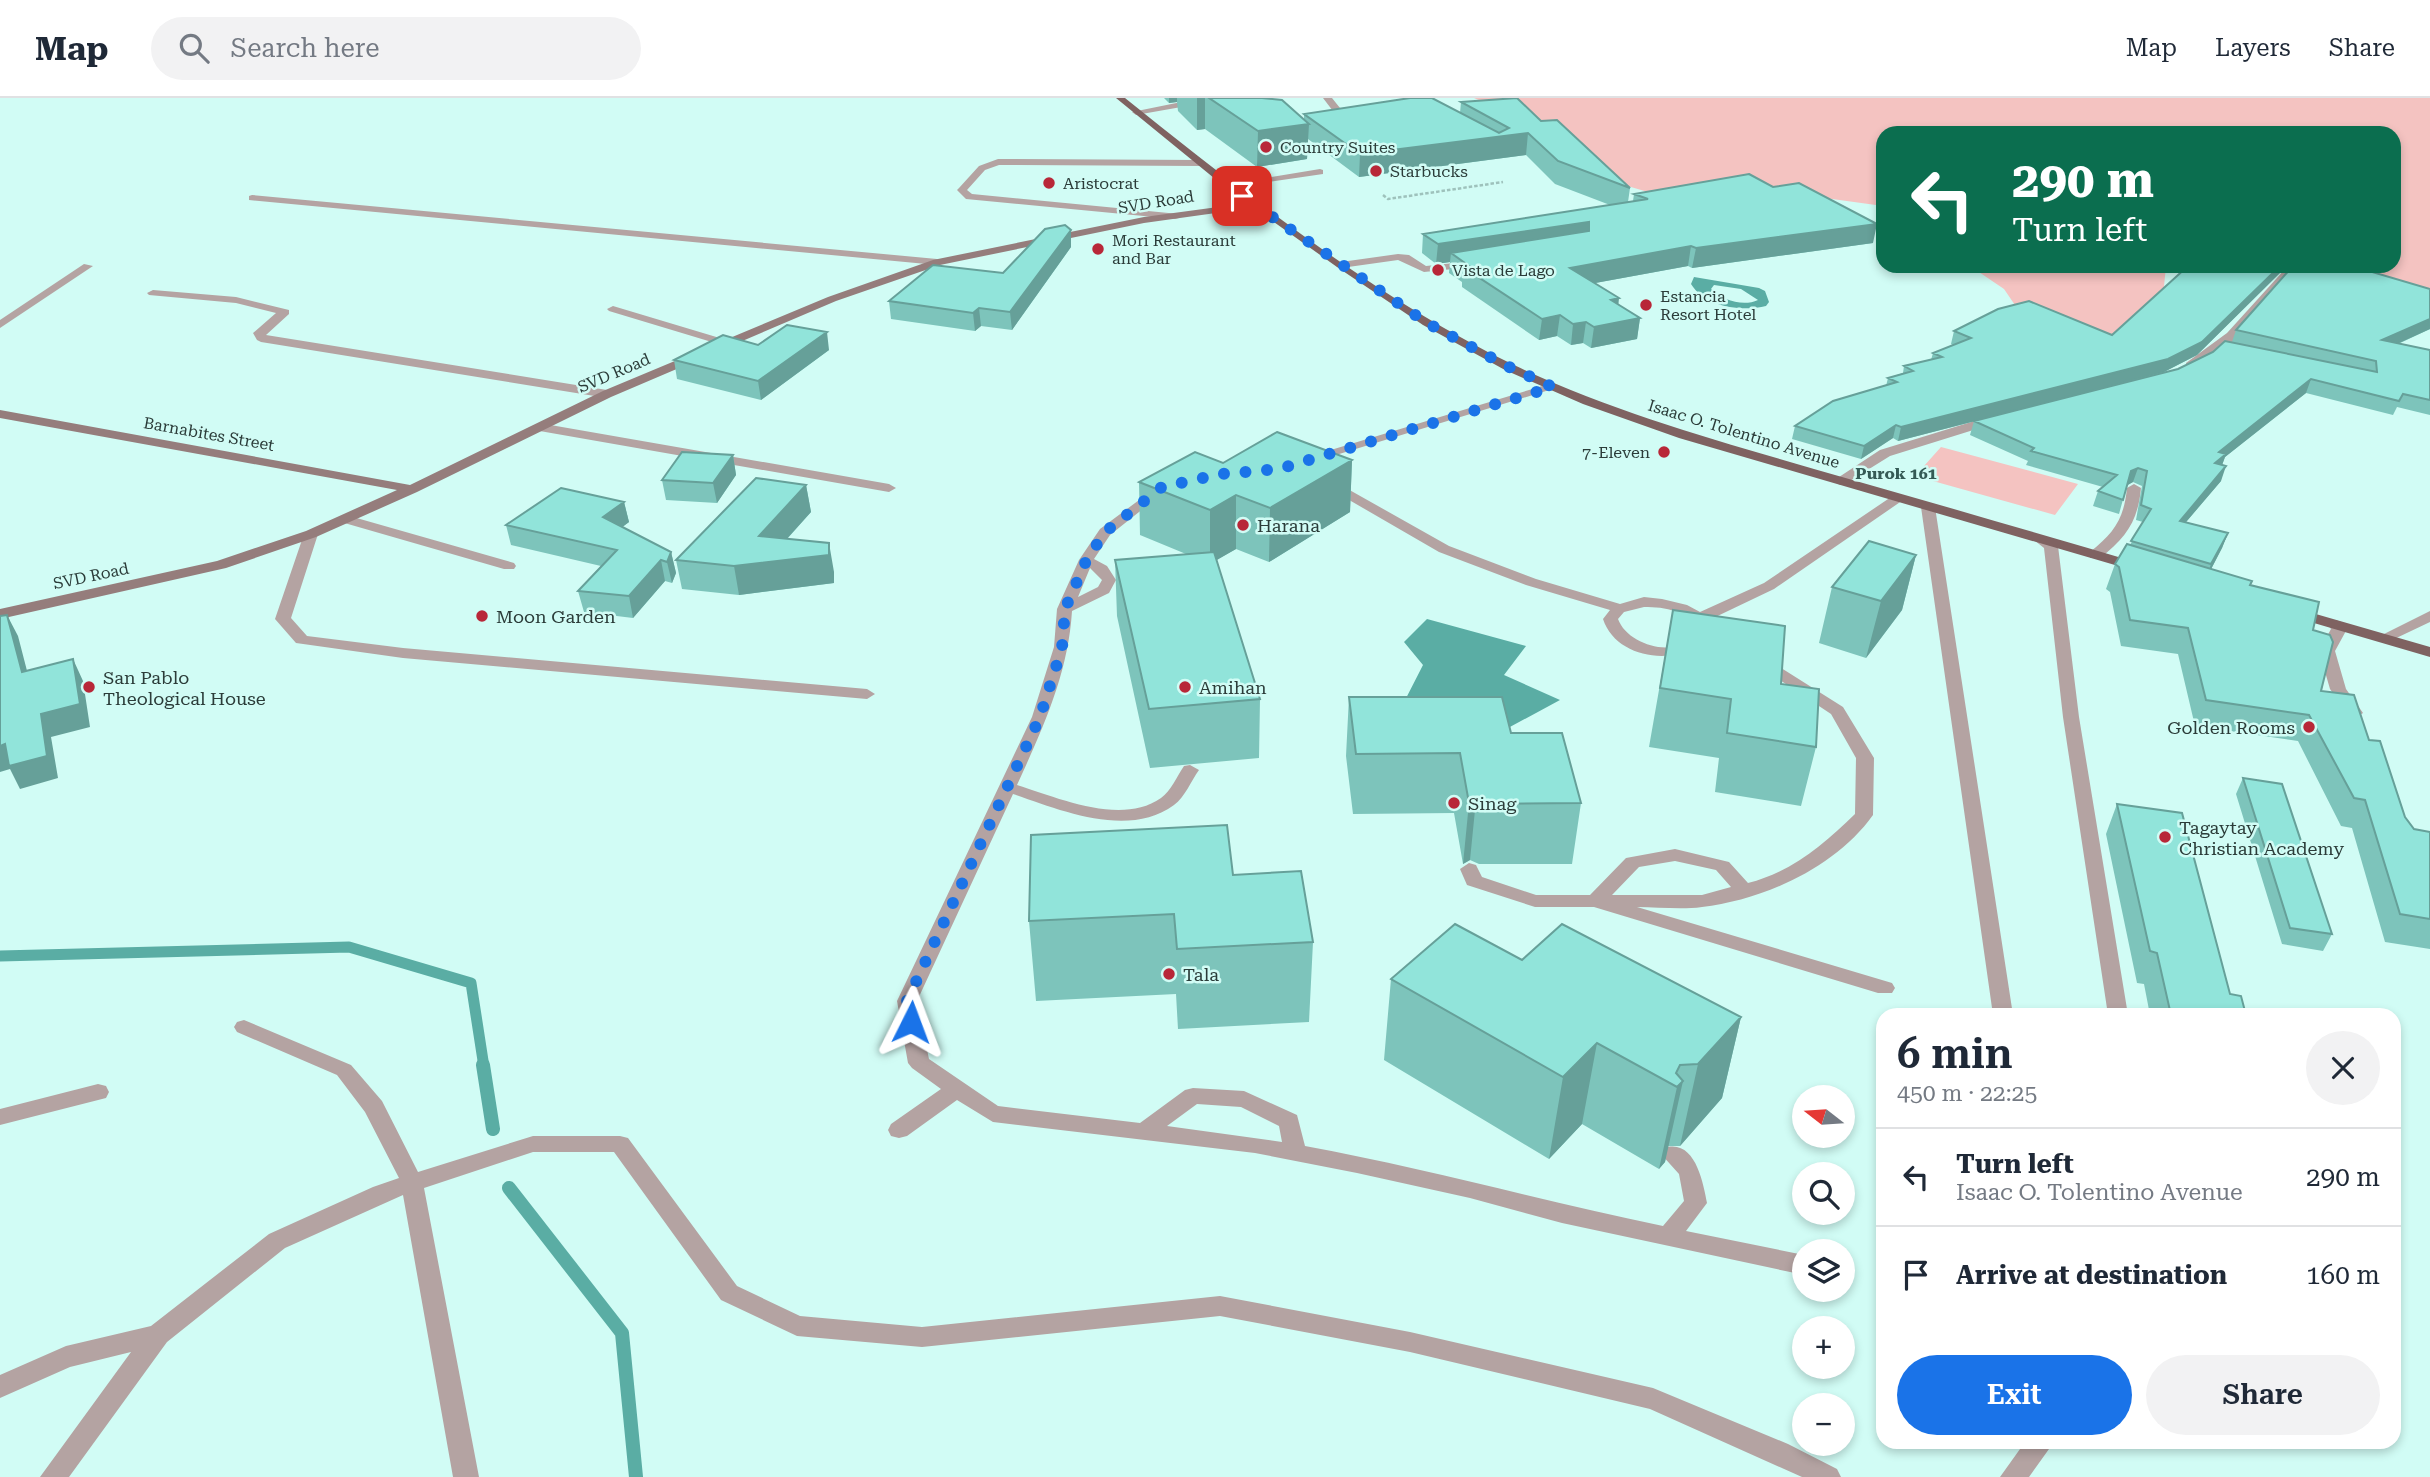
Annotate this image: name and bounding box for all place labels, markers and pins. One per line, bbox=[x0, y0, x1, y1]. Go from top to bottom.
place label: Country Suites bbox=[1280, 138, 1396, 157]
marker: Country Suites bbox=[1258, 139, 1274, 155]
place label: Starbucks bbox=[1390, 162, 1468, 181]
marker: Starbucks bbox=[1368, 163, 1384, 179]
pin bbox=[1212, 166, 1272, 226]
place label: Aristocrat bbox=[1063, 174, 1139, 193]
marker: Aristocrat bbox=[1041, 175, 1057, 191]
place label: Mori Restaurant and Bar bbox=[1112, 231, 1236, 268]
marker: Mori Restaurant and Bar bbox=[1090, 241, 1106, 257]
place label: Vista de Lago bbox=[1452, 261, 1555, 280]
marker: Vista de Lago bbox=[1430, 262, 1446, 278]
place label: Estancia Resort Hotel bbox=[1660, 287, 1756, 324]
marker: Estancia Resort Hotel bbox=[1638, 297, 1654, 313]
place label: 7-Eleven bbox=[1582, 443, 1650, 462]
marker: 7-Eleven bbox=[1656, 444, 1672, 460]
place label: Harana bbox=[1257, 515, 1320, 536]
marker: Harana bbox=[1235, 517, 1251, 533]
place label: Moon Garden bbox=[496, 606, 616, 627]
marker: Moon Garden bbox=[474, 608, 490, 624]
place label: San Pablo Theological House bbox=[103, 667, 266, 709]
place label: Amihan bbox=[1199, 677, 1267, 698]
marker: San Pablo Theological House bbox=[81, 679, 97, 695]
marker: Amihan bbox=[1177, 679, 1193, 695]
place label: Golden Rooms bbox=[2167, 717, 2295, 738]
marker: Golden Rooms bbox=[2301, 719, 2317, 735]
place label: Sinag bbox=[1468, 793, 1517, 814]
marker: Sinag bbox=[1446, 795, 1462, 811]
place label: Tagaytay Christian Academy bbox=[2179, 817, 2345, 859]
marker: Tagaytay Christian Academy bbox=[2157, 829, 2173, 845]
place label: Tala bbox=[1183, 964, 1219, 985]
marker: Tala bbox=[1161, 966, 1177, 982]

